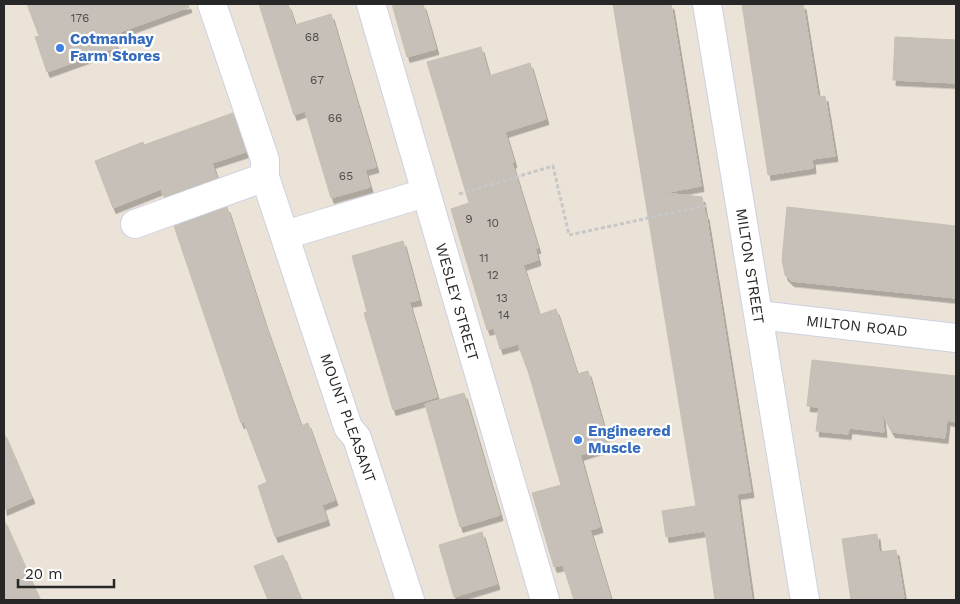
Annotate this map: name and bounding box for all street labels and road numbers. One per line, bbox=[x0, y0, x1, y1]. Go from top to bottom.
street label: MILTON STREET bbox=[732, 207, 768, 325]
street label: WESLEY STREET bbox=[432, 241, 482, 363]
street label: MILTON ROAD bbox=[805, 312, 909, 340]
street label: MOUNT PLEASANT bbox=[316, 351, 380, 485]

